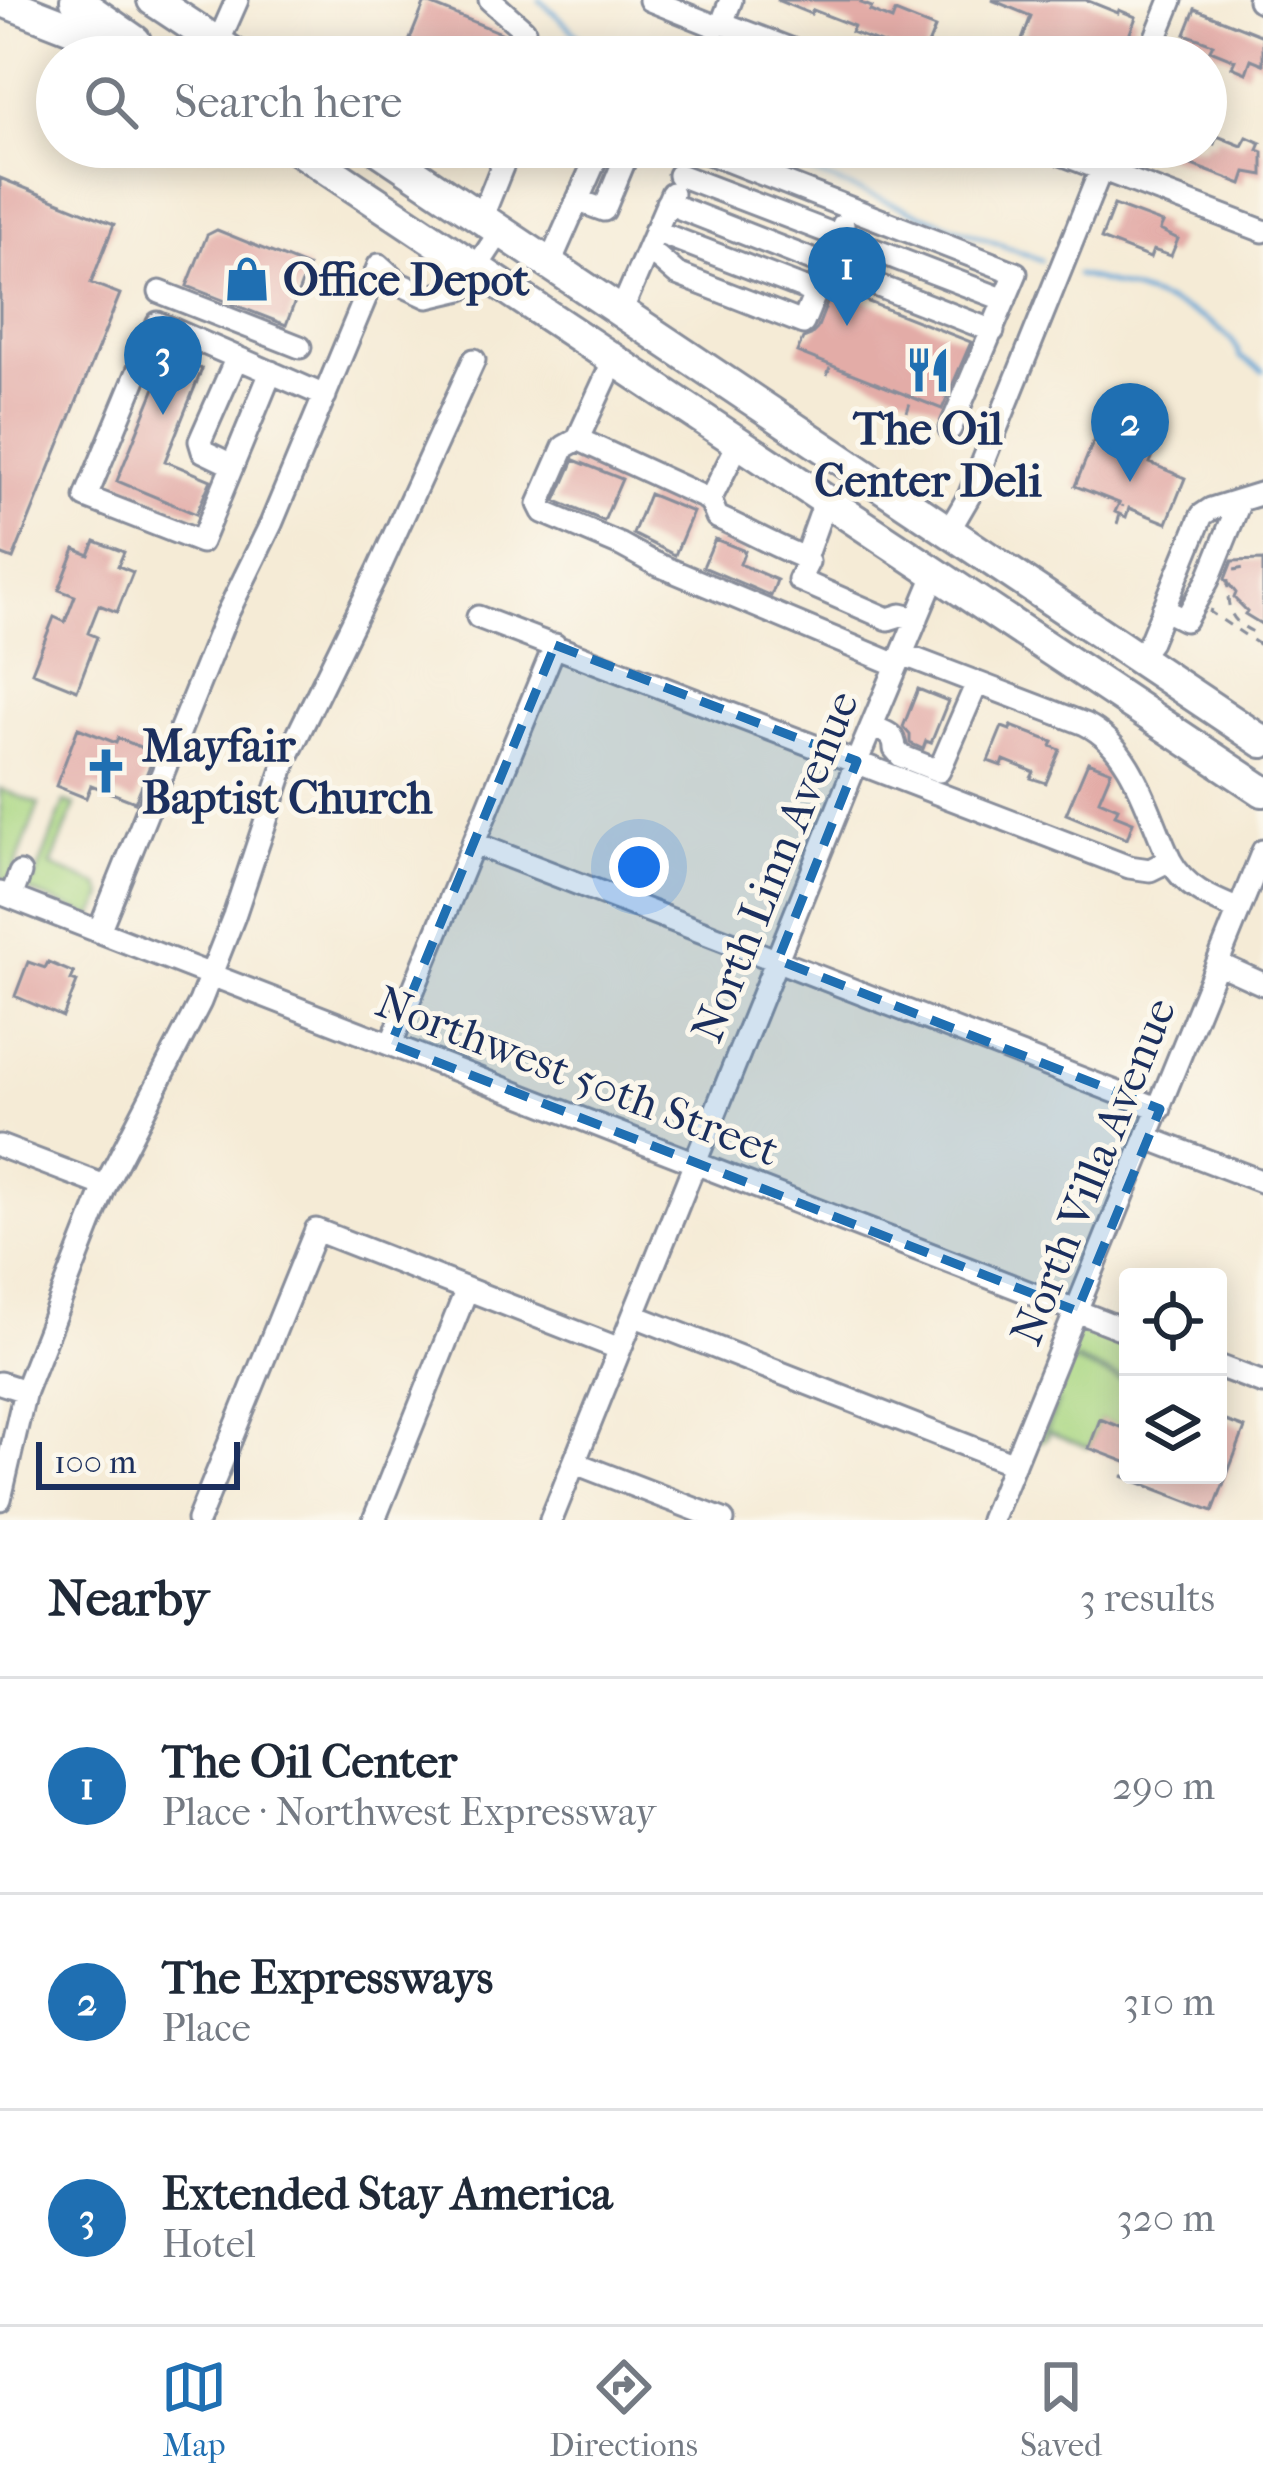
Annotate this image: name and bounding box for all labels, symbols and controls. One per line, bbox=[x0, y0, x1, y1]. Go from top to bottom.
search box bbox=[36, 36, 1227, 168]
icon: search bbox=[78, 69, 144, 135]
text: Search here bbox=[174, 76, 402, 129]
pin: 1 bbox=[808, 227, 886, 326]
shop icon: Office Depot bbox=[222, 254, 272, 304]
place label: Office Depot bbox=[283, 254, 530, 307]
pin: 3 bbox=[124, 316, 202, 415]
restaurant icon: The Oil Center Deli bbox=[903, 345, 953, 395]
pin: 2 bbox=[1091, 383, 1169, 482]
place label: The Oil Center Deli bbox=[814, 403, 1043, 508]
street label: North Linn Avenue bbox=[681, 683, 870, 1050]
place label: Mayfair Baptist Church bbox=[142, 720, 433, 825]
church icon: Mayfair Baptist Church bbox=[81, 746, 131, 796]
your location bbox=[609, 837, 669, 897]
street label: Northwest 50th Street bbox=[369, 975, 786, 1178]
street label: North Villa Avenue bbox=[1000, 990, 1187, 1353]
map controls bbox=[1119, 1268, 1227, 1484]
button: locate bbox=[1119, 1268, 1227, 1376]
button: layers bbox=[1119, 1376, 1227, 1484]
scale bar bbox=[36, 1436, 240, 1489]
text: 100 m bbox=[54, 1443, 137, 1482]
text: Nearby bbox=[48, 1568, 209, 1628]
text: 3 results bbox=[1080, 1575, 1215, 1621]
text: The Oil Center bbox=[162, 1736, 457, 1789]
text: 1 bbox=[80, 1763, 94, 1809]
text: 290 m bbox=[1112, 1763, 1215, 1809]
text: Place · Northwest Expressway bbox=[162, 1789, 656, 1835]
text: The Expressways bbox=[162, 1952, 493, 2005]
text: 2 bbox=[77, 1979, 97, 2025]
text: 310 m bbox=[1123, 1979, 1215, 2025]
text: Place bbox=[162, 2005, 251, 2051]
text: Extended Stay America bbox=[162, 2168, 613, 2221]
text: 3 bbox=[79, 2195, 95, 2241]
text: 320 m bbox=[1117, 2195, 1215, 2241]
text: Hotel bbox=[162, 2221, 256, 2267]
tab: Map bbox=[161, 2354, 227, 2465]
tab: Directions bbox=[549, 2354, 698, 2465]
tab: Saved bbox=[1020, 2354, 1102, 2465]

